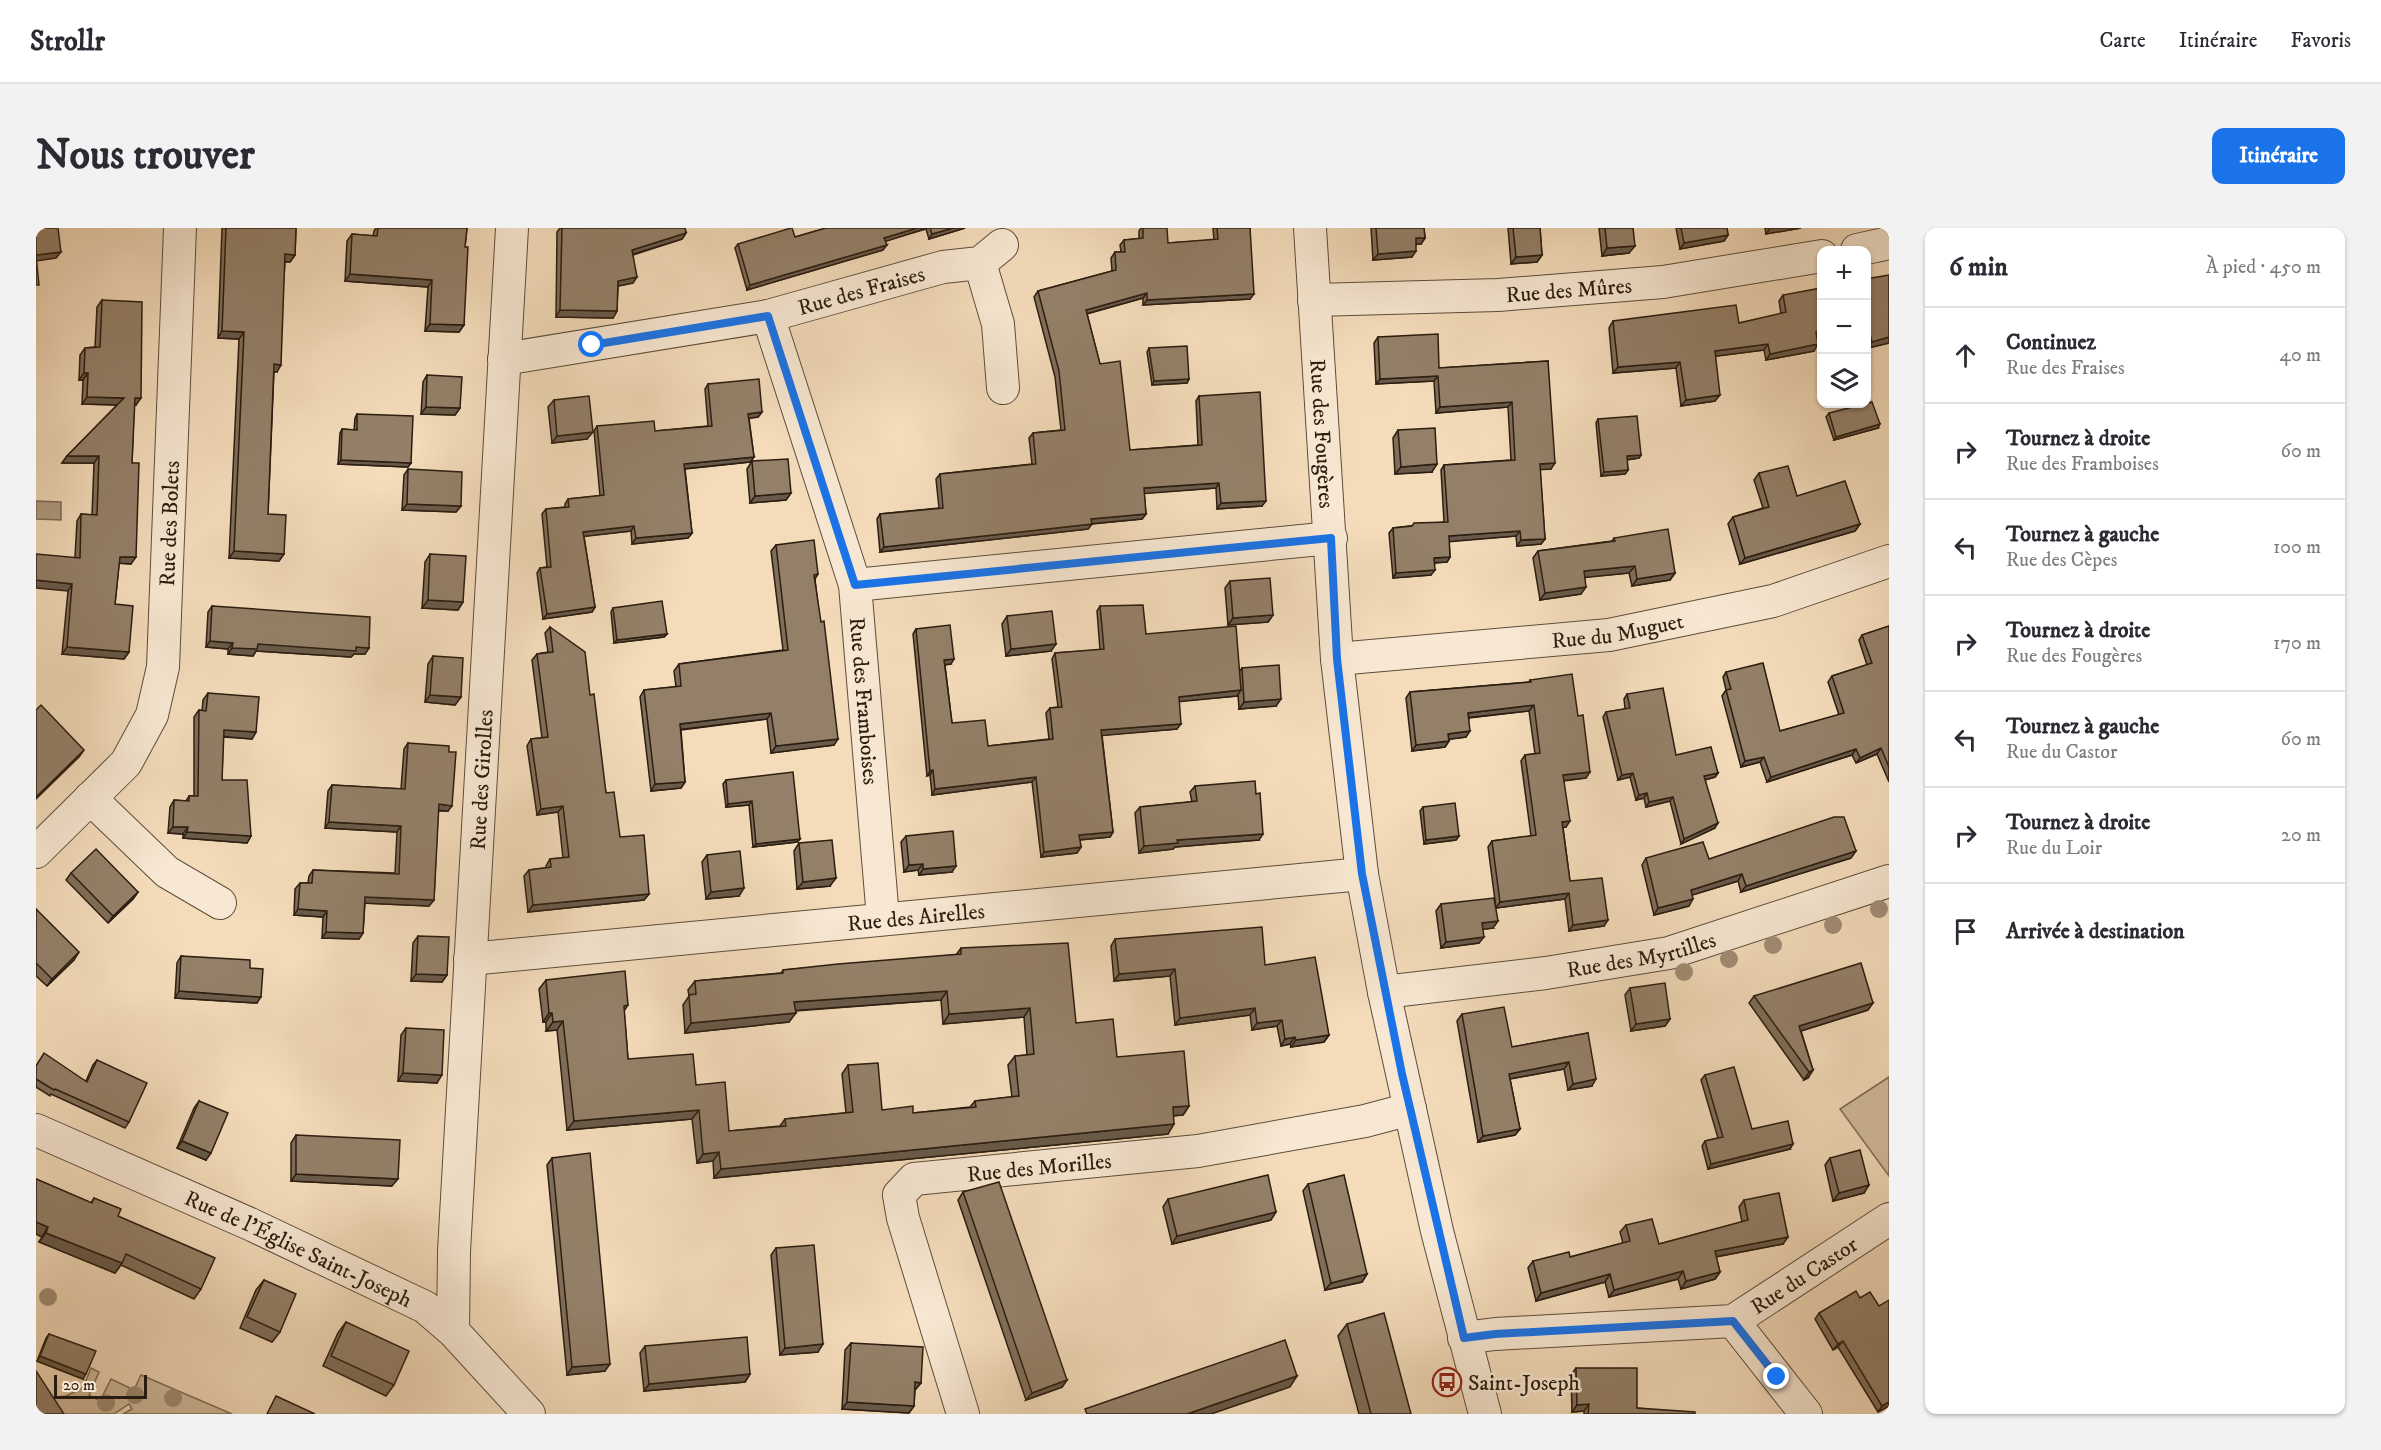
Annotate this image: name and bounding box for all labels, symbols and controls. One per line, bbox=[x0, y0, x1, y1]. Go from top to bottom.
text: Strollr bbox=[30, 24, 105, 59]
text: Carte bbox=[2100, 28, 2146, 54]
text: Itinéraire bbox=[2179, 28, 2257, 54]
text: Favoris bbox=[2290, 28, 2351, 54]
button: Itinéraire bbox=[2212, 128, 2345, 184]
text: Nous trouver bbox=[36, 130, 255, 182]
map controls bbox=[1817, 246, 1871, 408]
button: + bbox=[1817, 246, 1871, 300]
text: 6 min bbox=[1949, 251, 2008, 284]
text: À pied · 450 m bbox=[2206, 255, 2321, 280]
street label: Rue des Fraises bbox=[795, 261, 928, 322]
street label: Rue des Mûres bbox=[1505, 273, 1633, 309]
button: − bbox=[1817, 300, 1871, 354]
text: Continuez bbox=[2006, 329, 2096, 356]
route start bbox=[578, 331, 604, 357]
icon: ahead bbox=[1949, 339, 1982, 372]
text: 40 m bbox=[2279, 343, 2321, 368]
button: layers bbox=[1817, 354, 1871, 408]
text: Rue des Fraises bbox=[2006, 356, 2125, 381]
street label: Rue des Fougères bbox=[1303, 358, 1340, 509]
text: Tournez à droite bbox=[2006, 425, 2150, 452]
icon: right bbox=[1949, 435, 1982, 468]
text: 60 m bbox=[2281, 439, 2321, 464]
text: Rue des Framboises bbox=[2006, 452, 2159, 477]
street label: Rue des Bolets bbox=[154, 460, 186, 587]
text: Tournez à gauche bbox=[2006, 521, 2159, 548]
icon: left bbox=[1949, 531, 1982, 564]
text: 100 m bbox=[2273, 535, 2321, 560]
text: Rue des Cèpes bbox=[2006, 548, 2117, 573]
street label: Rue du Muguet bbox=[1550, 608, 1686, 655]
street label: Rue des Framboises bbox=[843, 616, 884, 786]
text: Tournez à droite bbox=[2006, 617, 2150, 644]
icon: right bbox=[1949, 627, 1982, 660]
text: 170 m bbox=[2273, 631, 2321, 656]
text: Rue des Fougères bbox=[2006, 644, 2142, 669]
street label: Rue des Girolles bbox=[465, 709, 500, 851]
text: Tournez à gauche bbox=[2006, 713, 2159, 740]
icon: left bbox=[1949, 723, 1982, 756]
text: 60 m bbox=[2281, 727, 2321, 752]
text: Rue du Castor bbox=[2006, 740, 2117, 765]
text: Tournez à droite bbox=[2006, 809, 2150, 836]
icon: right bbox=[1949, 819, 1982, 852]
text: 20 m bbox=[2281, 823, 2321, 848]
text: Rue du Loir bbox=[2006, 836, 2102, 861]
street label: Rue des Airelles bbox=[846, 898, 986, 938]
icon: arrive bbox=[1949, 915, 1982, 948]
text: Arrivée à destination bbox=[2006, 918, 2185, 945]
street label: Rue des Myrtilles bbox=[1565, 927, 1719, 984]
street label: Rue des Morilles bbox=[966, 1148, 1113, 1189]
street label: Rue de l'Église Saint-Joseph bbox=[180, 1185, 417, 1314]
street label: Rue du Castor bbox=[1746, 1231, 1864, 1321]
route end bbox=[1763, 1363, 1789, 1389]
bus stop icon: Saint-Joseph bbox=[1431, 1366, 1463, 1398]
place label: Saint-Joseph bbox=[1468, 1370, 1580, 1397]
scale bar bbox=[54, 1372, 147, 1400]
text: 20 m bbox=[63, 1375, 95, 1395]

